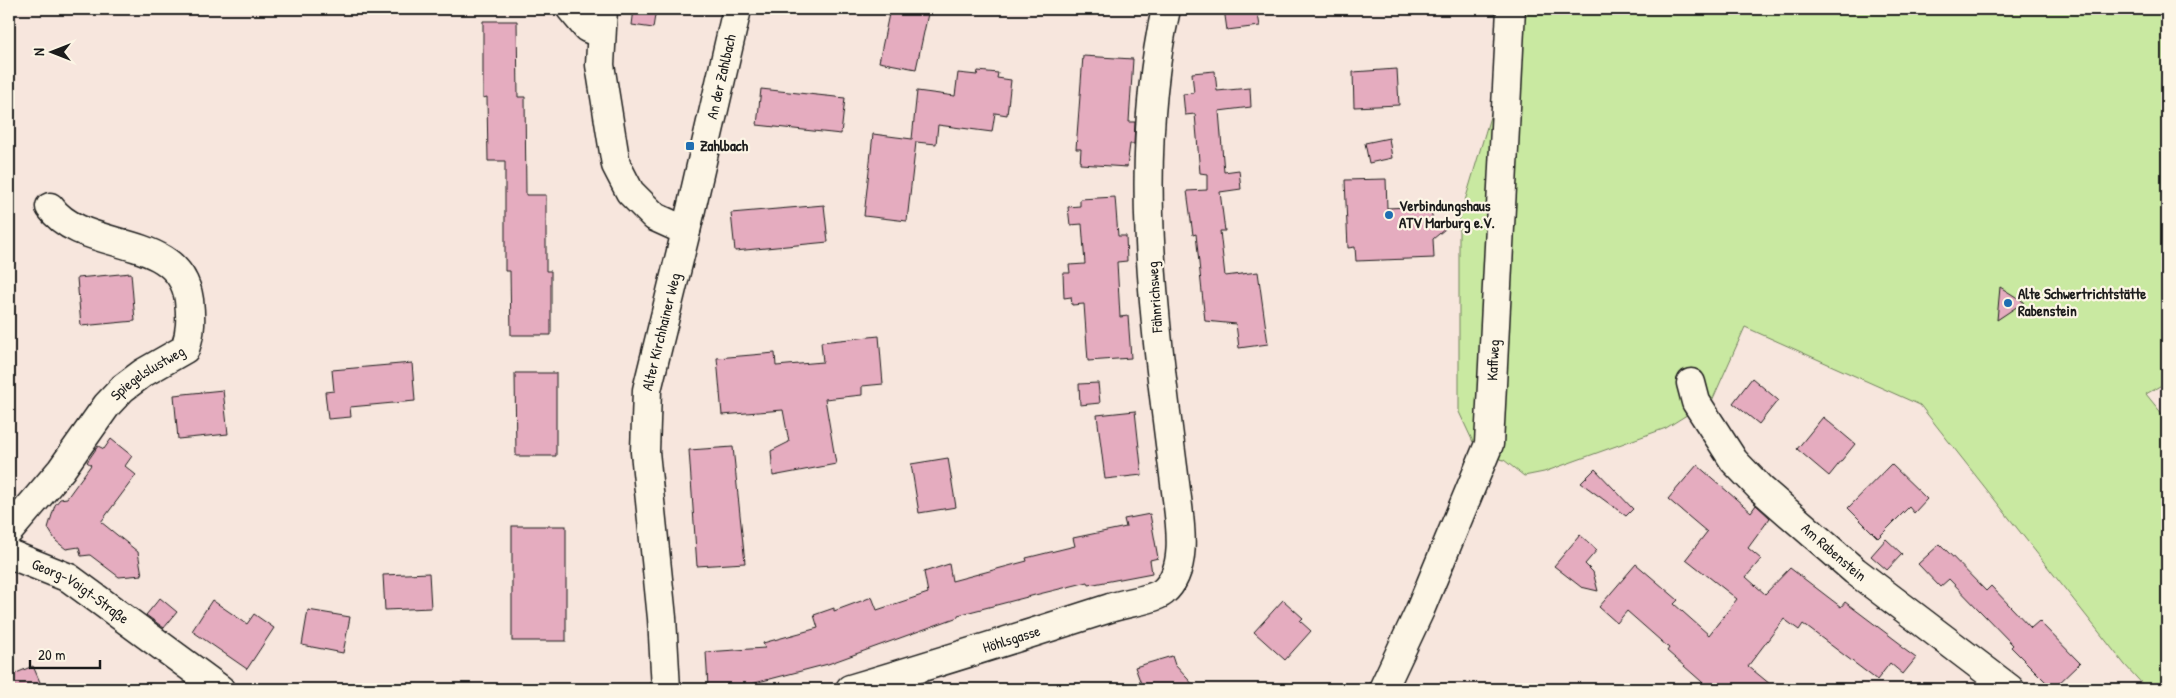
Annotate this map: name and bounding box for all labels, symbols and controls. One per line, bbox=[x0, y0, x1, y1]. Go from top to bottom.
north arrow bbox=[28, 28, 78, 78]
street label: An der Zahlbach bbox=[701, 32, 741, 121]
text: N bbox=[29, 48, 48, 56]
place label: Zahlbach bbox=[700, 135, 749, 156]
marker: Zahlbach bbox=[684, 140, 696, 152]
place label: Verbindungshaus ATV Marburg e.V. bbox=[1399, 195, 1495, 234]
marker: Verbindungshaus ATV Marburg e.V. bbox=[1383, 209, 1395, 221]
street label: Fähnrichsweg bbox=[1142, 260, 1168, 334]
street label: Alter Kirchhainer Weg bbox=[636, 270, 685, 393]
place label: Alte Schwertrichtstätte Rabenstein bbox=[2018, 283, 2146, 321]
marker: Alte Schwertrichtstätte Rabenstein bbox=[2002, 297, 2014, 309]
street label: Kaffweg bbox=[1481, 339, 1504, 381]
street label: Spiegelslustweg bbox=[105, 340, 189, 405]
street label: Am Rabenstein bbox=[1797, 518, 1871, 586]
street label: Georg-Voigt-Straße bbox=[29, 553, 134, 629]
street label: Höhlsgasse bbox=[980, 620, 1043, 658]
scale bar bbox=[30, 638, 100, 670]
text: 20 m bbox=[38, 644, 65, 665]

